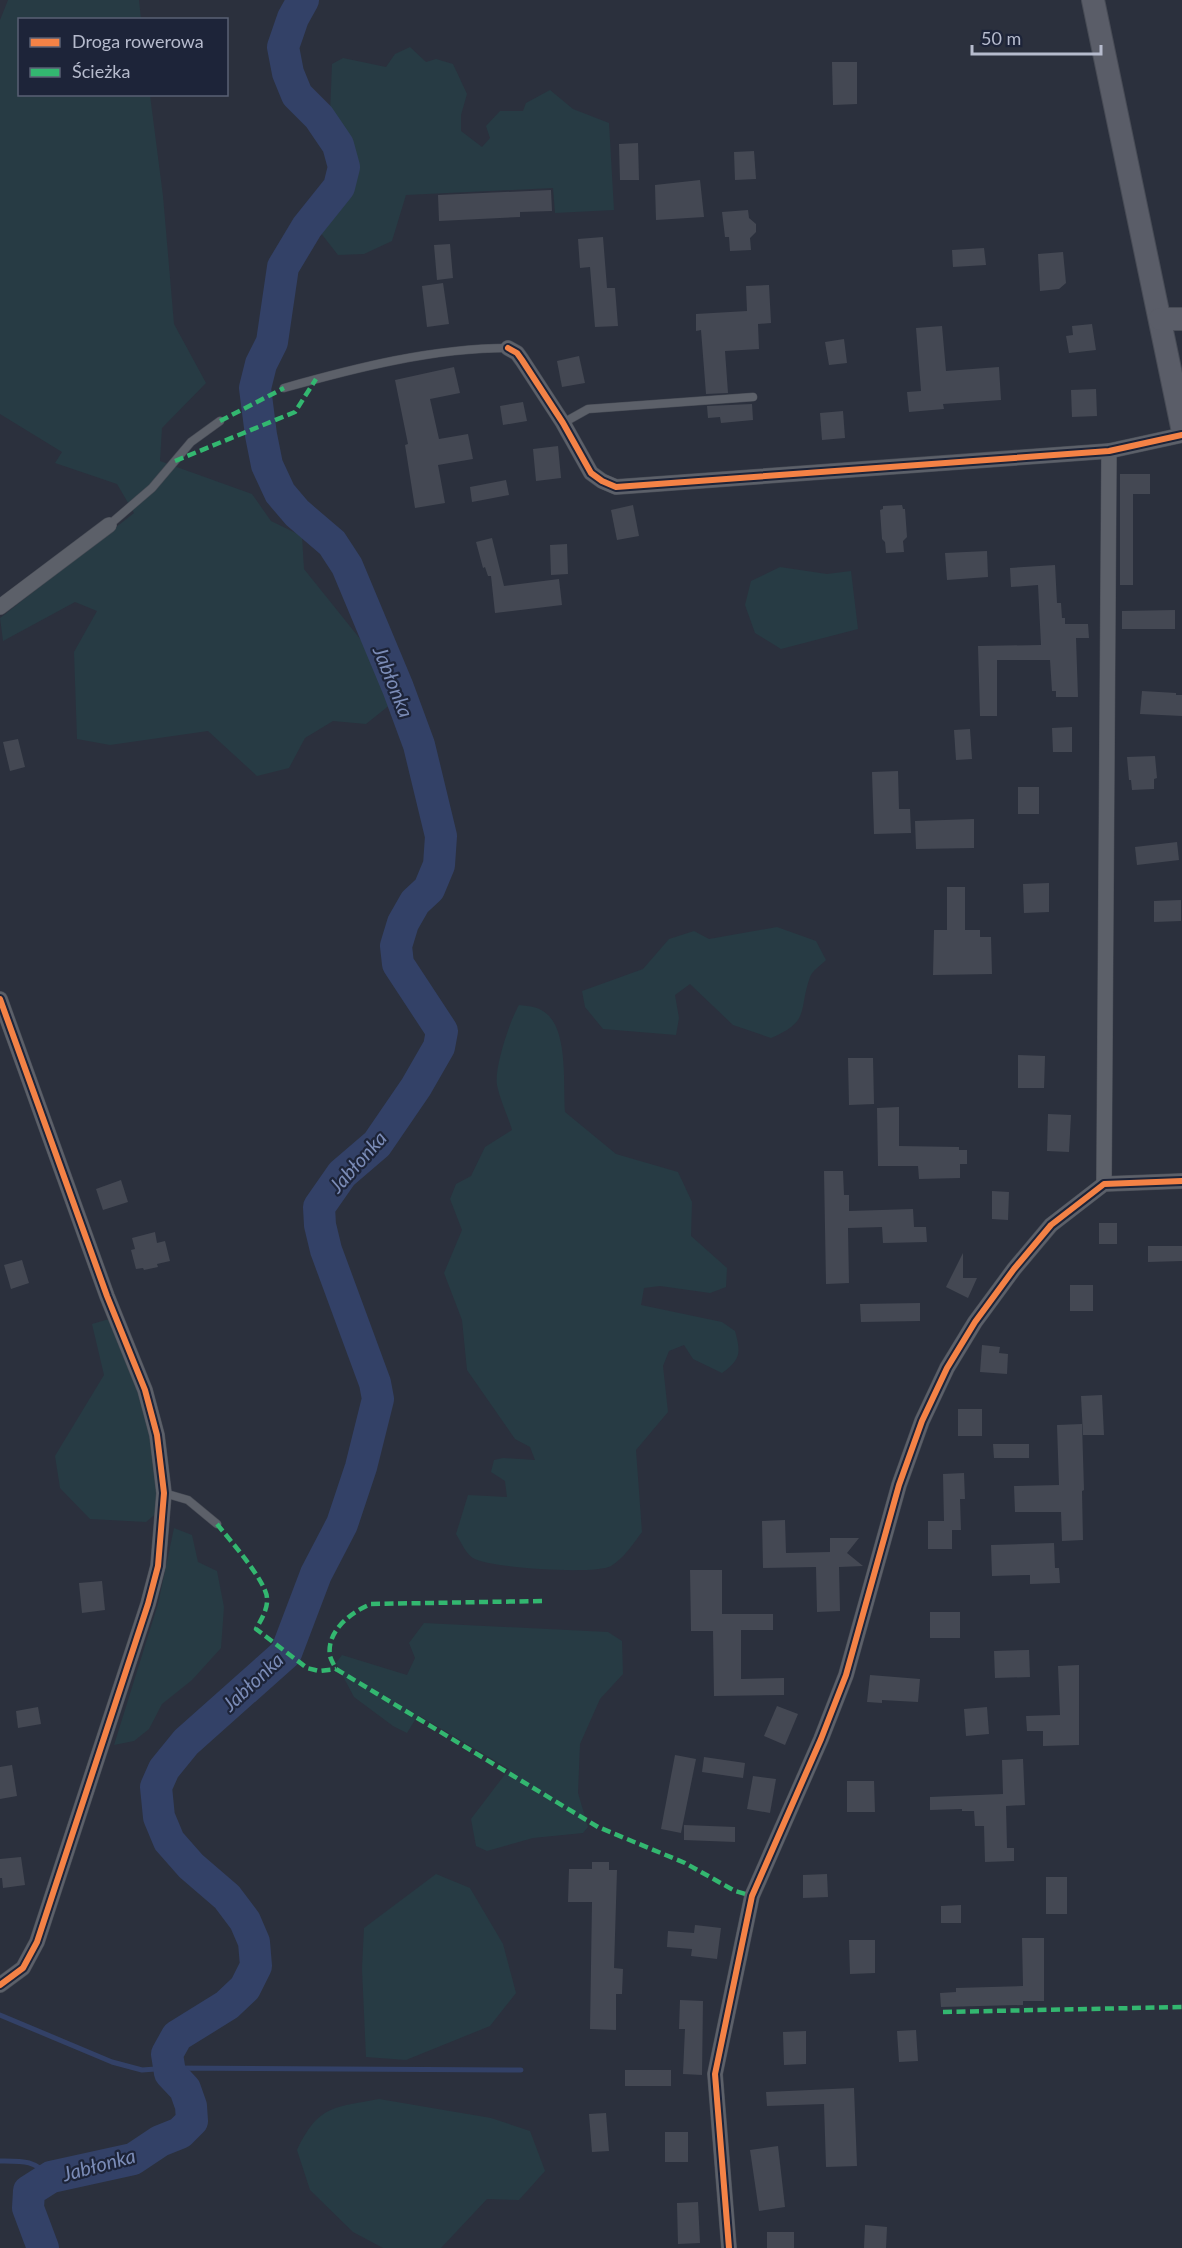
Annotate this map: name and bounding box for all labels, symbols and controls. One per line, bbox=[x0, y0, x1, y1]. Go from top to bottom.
legend bbox=[18, 18, 228, 96]
scale bar bbox=[972, 18, 1101, 56]
text: 50 m bbox=[981, 27, 1021, 49]
text: Droga rowerowa bbox=[72, 30, 204, 52]
text: Ścieżka bbox=[72, 60, 130, 82]
water label: Jabłonka bbox=[368, 642, 419, 721]
water label: Jabłonka bbox=[323, 1126, 391, 1198]
water label: Jabłonka bbox=[216, 1647, 288, 1716]
water label: Jabłonka bbox=[59, 2143, 138, 2186]

